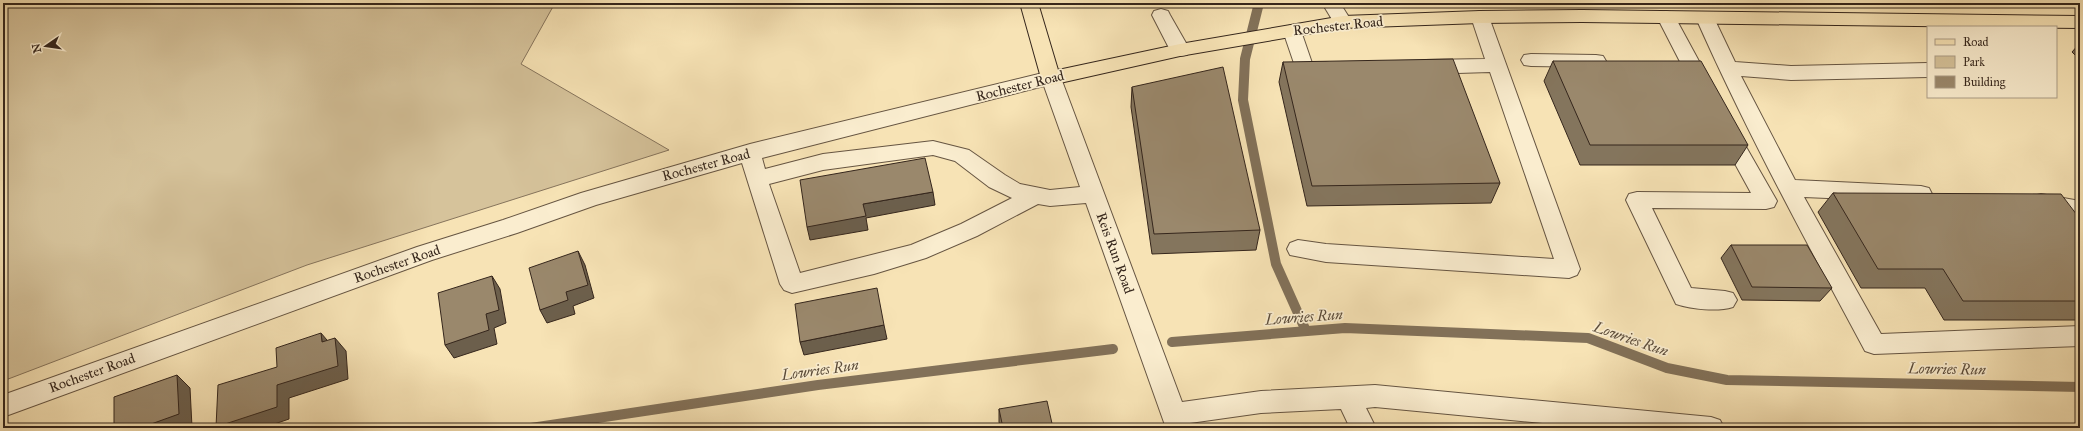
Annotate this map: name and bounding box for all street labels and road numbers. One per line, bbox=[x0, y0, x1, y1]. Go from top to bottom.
street label: Rochester Road bbox=[1292, 13, 1384, 39]
street label: Rochester Road bbox=[974, 67, 1066, 105]
street label: Rochester Road bbox=[660, 145, 752, 185]
street label: Reis Run Road bbox=[1092, 210, 1138, 296]
street label: Rochester Road bbox=[352, 241, 442, 287]
street label: Rochester Road bbox=[47, 350, 137, 396]

